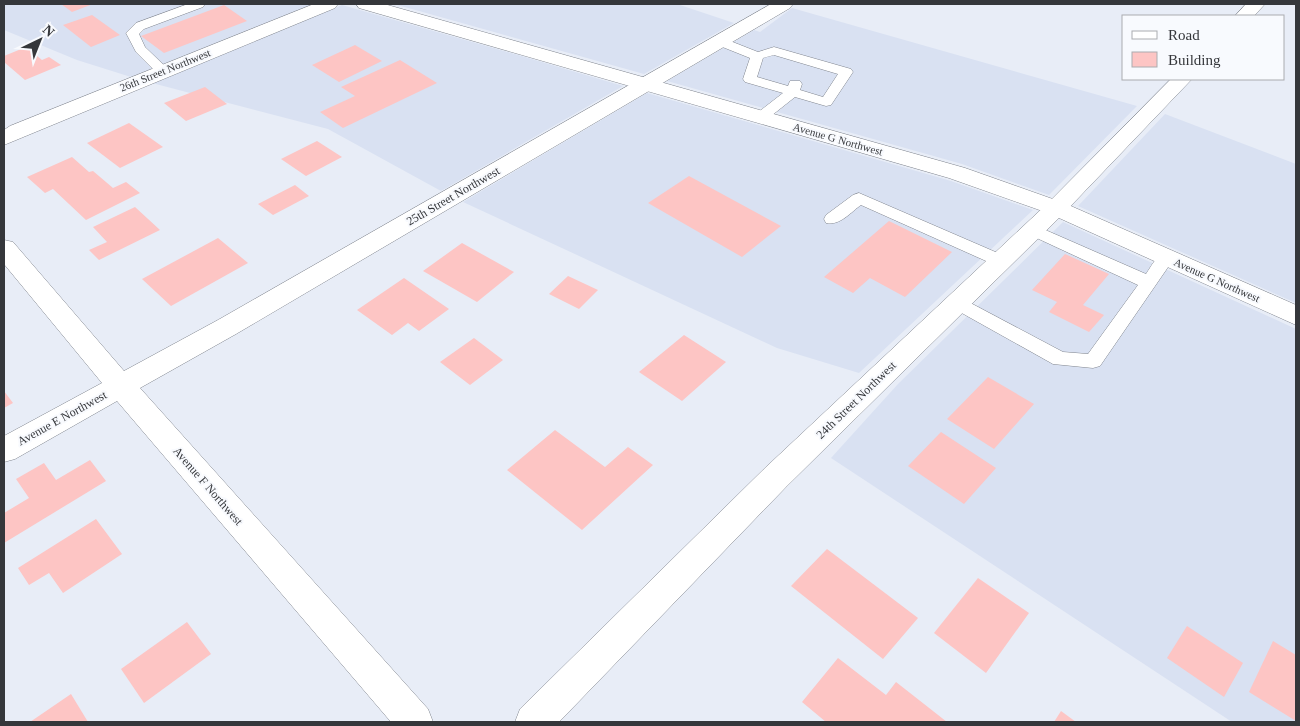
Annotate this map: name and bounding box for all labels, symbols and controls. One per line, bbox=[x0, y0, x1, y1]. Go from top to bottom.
north arrow bbox=[15, 15, 65, 65]
legend bbox=[1122, 15, 1285, 80]
text: N bbox=[40, 22, 57, 40]
text: Road bbox=[1168, 27, 1200, 43]
street label: 26th Street Northwest bbox=[118, 46, 212, 94]
text: Building bbox=[1168, 52, 1221, 68]
street label: Avenue G Northwest bbox=[792, 120, 884, 158]
street label: 25th Street Northwest bbox=[404, 163, 503, 228]
street label: Avenue G Northwest bbox=[1172, 256, 1262, 304]
street label: 24th Street Northwest bbox=[813, 358, 899, 442]
street label: Avenue E Northwest bbox=[15, 387, 110, 448]
street label: Avenue F Northwest bbox=[170, 444, 246, 528]

